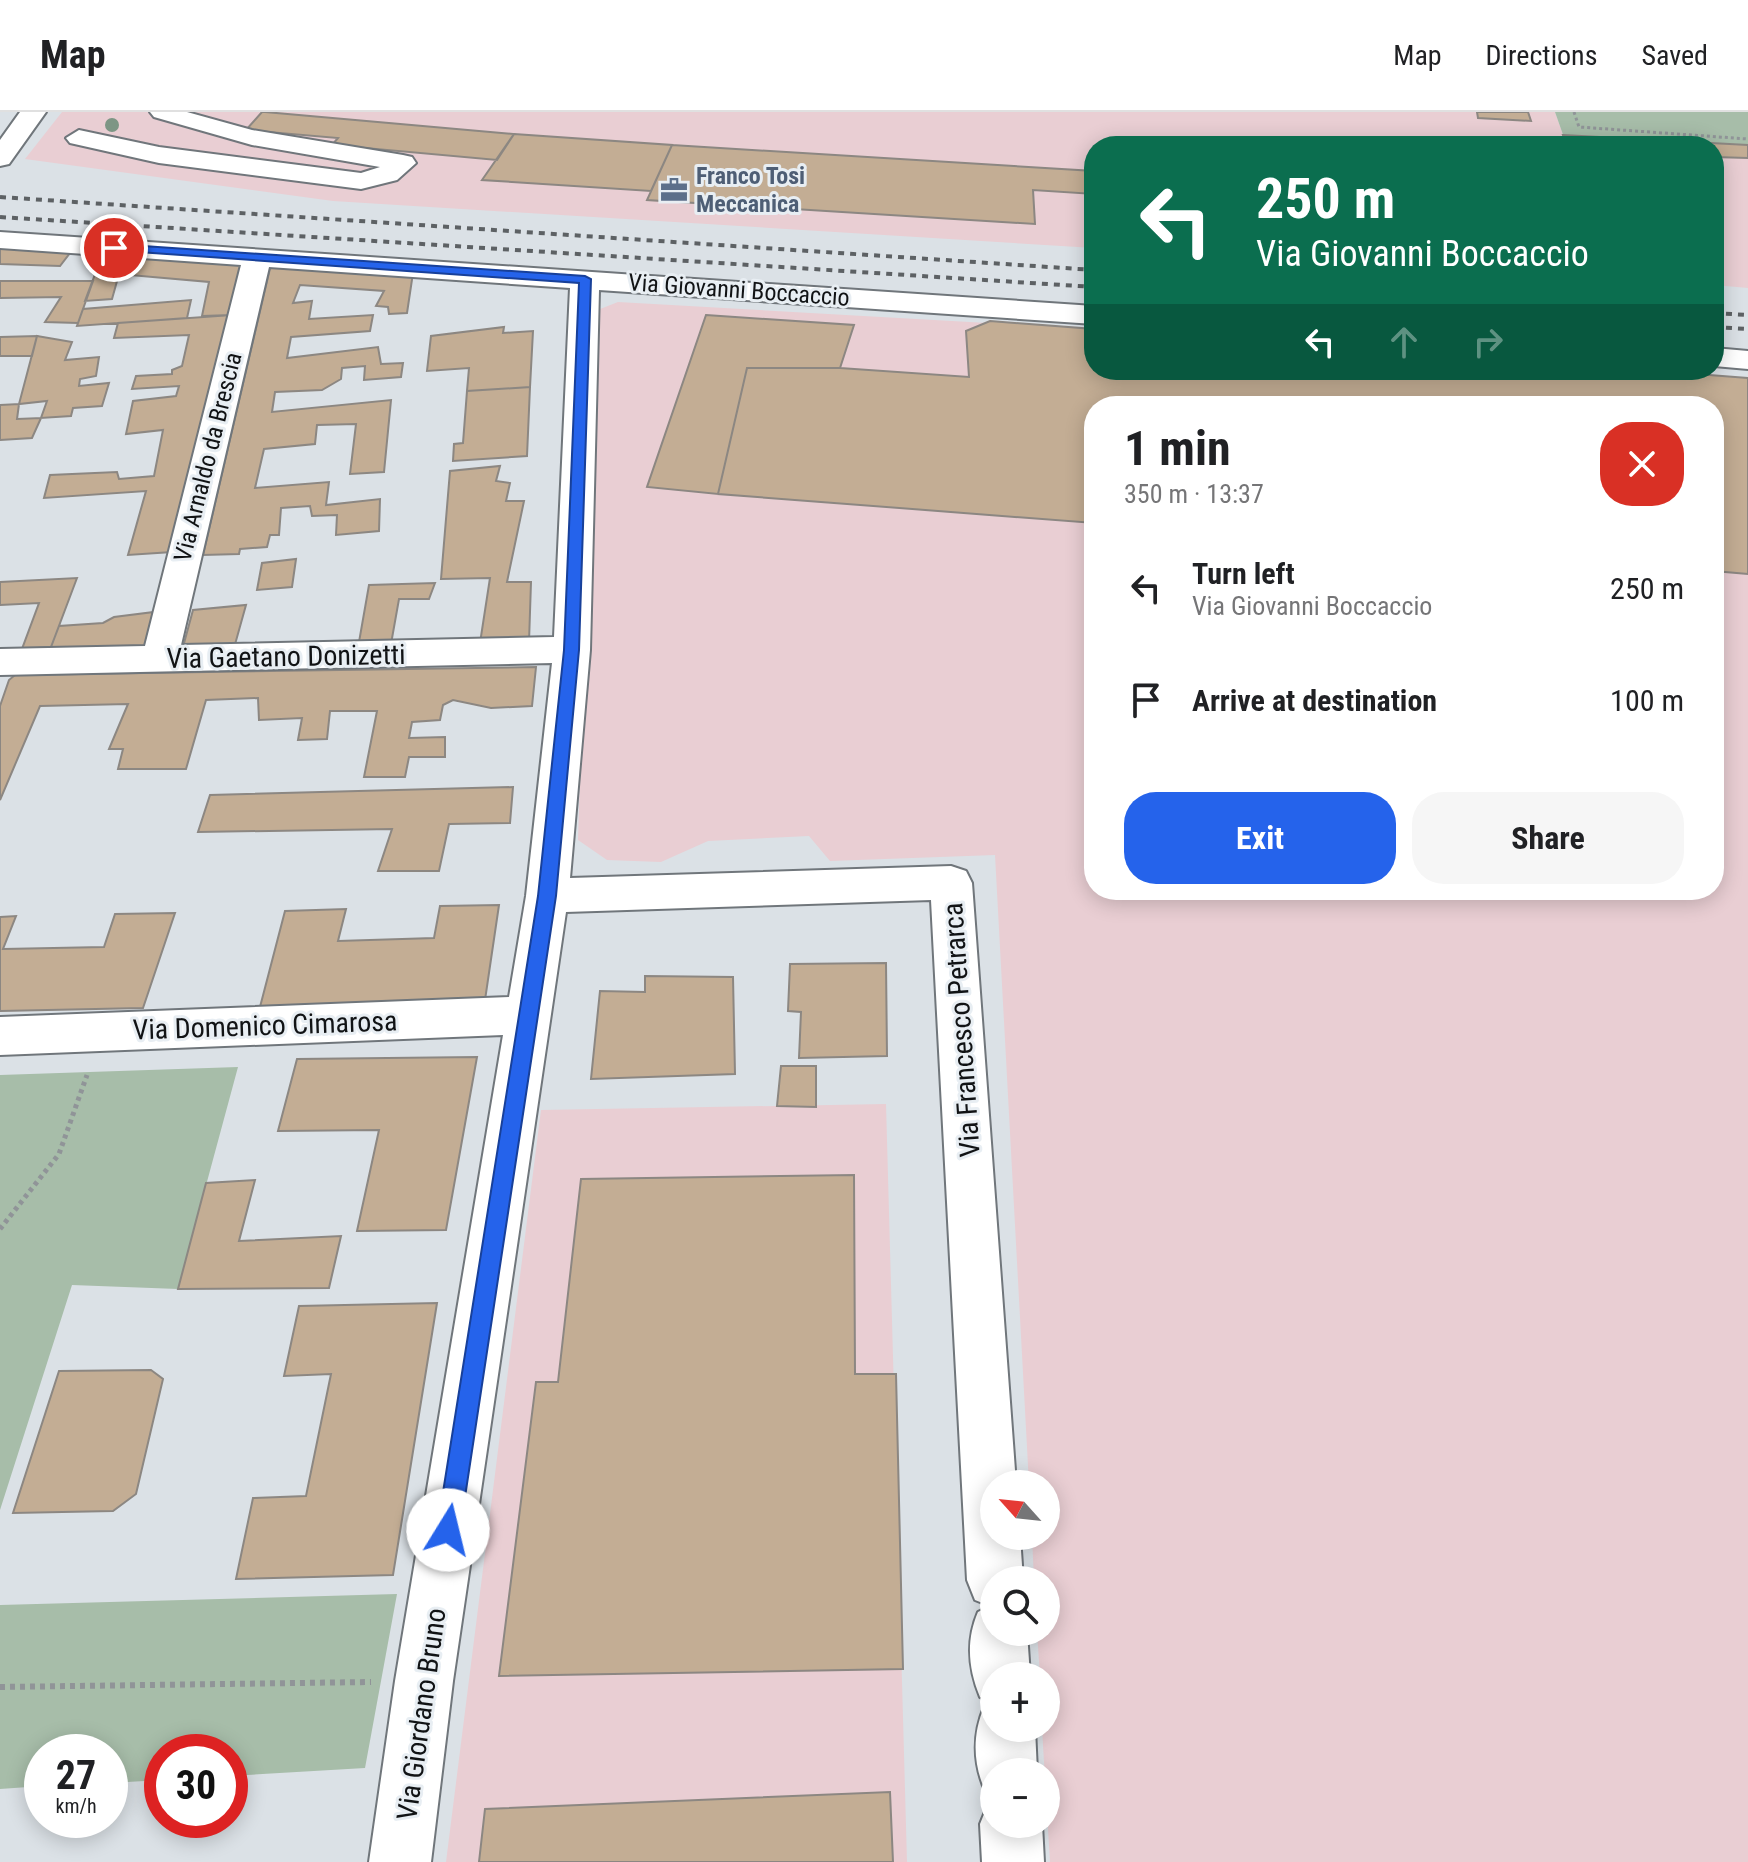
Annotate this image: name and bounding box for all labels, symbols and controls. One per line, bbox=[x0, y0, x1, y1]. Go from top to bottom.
text: Map bbox=[40, 33, 106, 77]
text: Map bbox=[1393, 39, 1442, 72]
text: Directions bbox=[1486, 39, 1597, 72]
text: Saved bbox=[1641, 39, 1708, 72]
place label: Franco Tosi Meccanica bbox=[696, 162, 805, 218]
text: 250 m bbox=[1256, 166, 1395, 232]
icon: left bbox=[1124, 168, 1228, 272]
office icon: Franco Tosi Meccanica bbox=[659, 175, 689, 205]
pin bbox=[80, 214, 148, 282]
icon: arrive bbox=[92, 226, 136, 270]
text: Via Giovanni Boccaccio bbox=[1256, 233, 1589, 275]
street label: Via Giovanni Boccaccio bbox=[627, 268, 851, 312]
icon: left bbox=[1298, 320, 1342, 364]
icon: ahead bbox=[1382, 320, 1426, 364]
icon: right bbox=[1466, 320, 1510, 364]
street label: Via Arnaldo da Brescia bbox=[168, 350, 248, 564]
text: 1 min bbox=[1124, 420, 1231, 477]
button: close bbox=[1600, 422, 1684, 506]
text: 350 m · 13:37 bbox=[1124, 479, 1264, 509]
text: Turn left bbox=[1192, 556, 1295, 591]
icon: left bbox=[1124, 566, 1168, 610]
text: 250 m bbox=[1610, 571, 1684, 606]
text: Via Giovanni Boccaccio bbox=[1192, 591, 1432, 621]
street label: Via Gaetano Donizetti bbox=[166, 638, 406, 675]
icon: arrive bbox=[1124, 678, 1168, 722]
text: Arrive at destination bbox=[1192, 683, 1437, 718]
text: 100 m bbox=[1610, 683, 1684, 718]
button: Exit bbox=[1124, 792, 1396, 884]
button: Share bbox=[1412, 792, 1684, 884]
street label: Via Francesco Petrarca bbox=[936, 902, 987, 1158]
street label: Via Domenico Cimarosa bbox=[132, 1004, 398, 1047]
north arrow bbox=[980, 1470, 1060, 1550]
map controls bbox=[980, 1470, 1060, 1838]
position arrow bbox=[406, 1488, 490, 1572]
button: search bbox=[980, 1566, 1060, 1646]
street label: Via Giordano Bruno bbox=[390, 1606, 453, 1822]
button: + bbox=[980, 1662, 1060, 1742]
speed limit sign: 30 bbox=[144, 1734, 248, 1838]
text: 27 bbox=[56, 1752, 96, 1799]
button: − bbox=[980, 1758, 1060, 1838]
text: km/h bbox=[55, 1794, 97, 1818]

